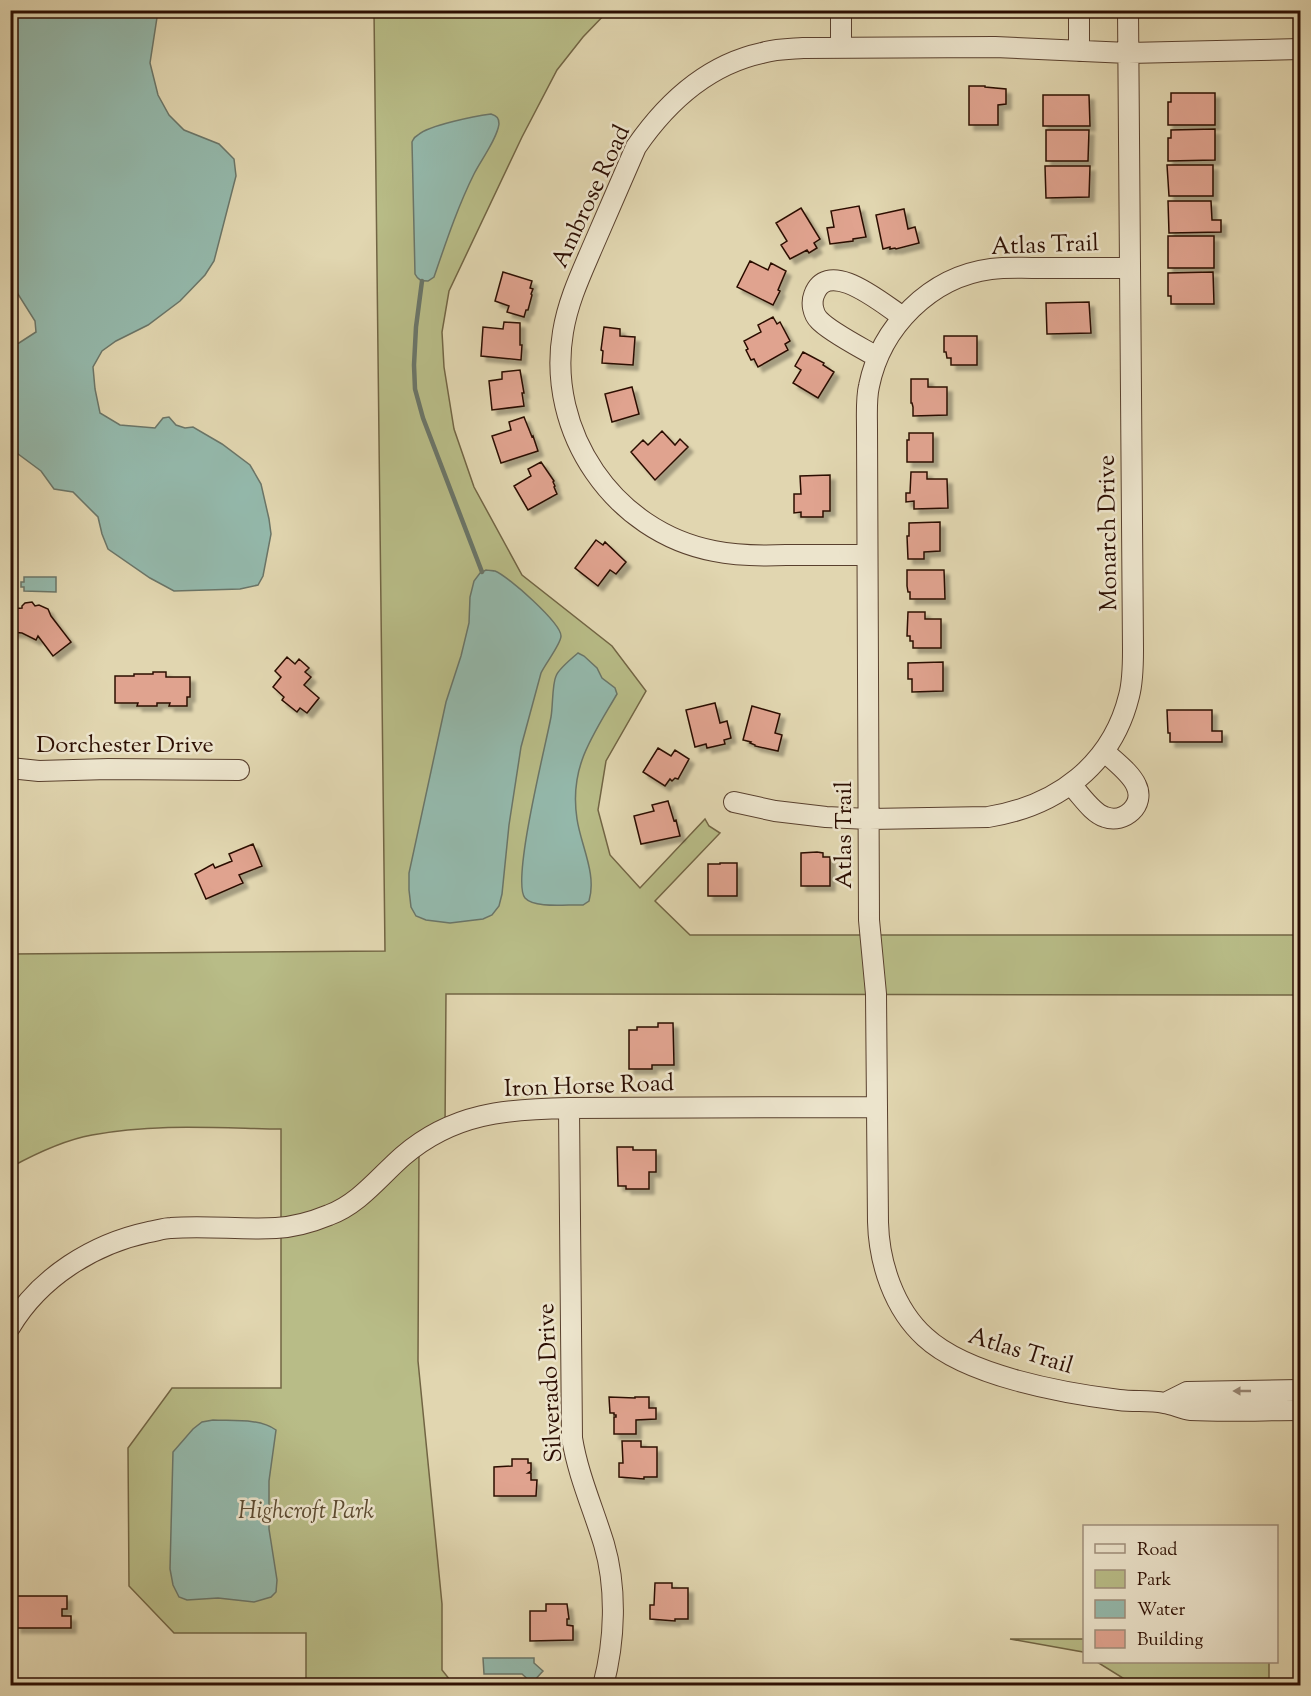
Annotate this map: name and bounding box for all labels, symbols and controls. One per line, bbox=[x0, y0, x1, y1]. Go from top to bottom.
street label: Ambrose Road bbox=[544, 119, 640, 274]
street label: Atlas Trail bbox=[990, 227, 1100, 265]
street label: Monarch Drive bbox=[1091, 454, 1127, 611]
street label: Dorchester Drive bbox=[36, 729, 214, 763]
street label: Atlas Trail bbox=[828, 781, 862, 889]
street label: Iron Horse Road bbox=[503, 1067, 675, 1107]
street label: Silverado Drive bbox=[530, 1302, 572, 1464]
street label: Atlas Trail bbox=[964, 1320, 1077, 1384]
one-way arrow bbox=[1233, 1386, 1252, 1396]
park label: Highcroft Park bbox=[238, 1495, 374, 1529]
legend bbox=[1083, 1525, 1278, 1663]
text: Road bbox=[1137, 1538, 1177, 1564]
text: Park bbox=[1137, 1568, 1172, 1594]
text: Water bbox=[1137, 1598, 1186, 1624]
text: Building bbox=[1137, 1628, 1203, 1654]

